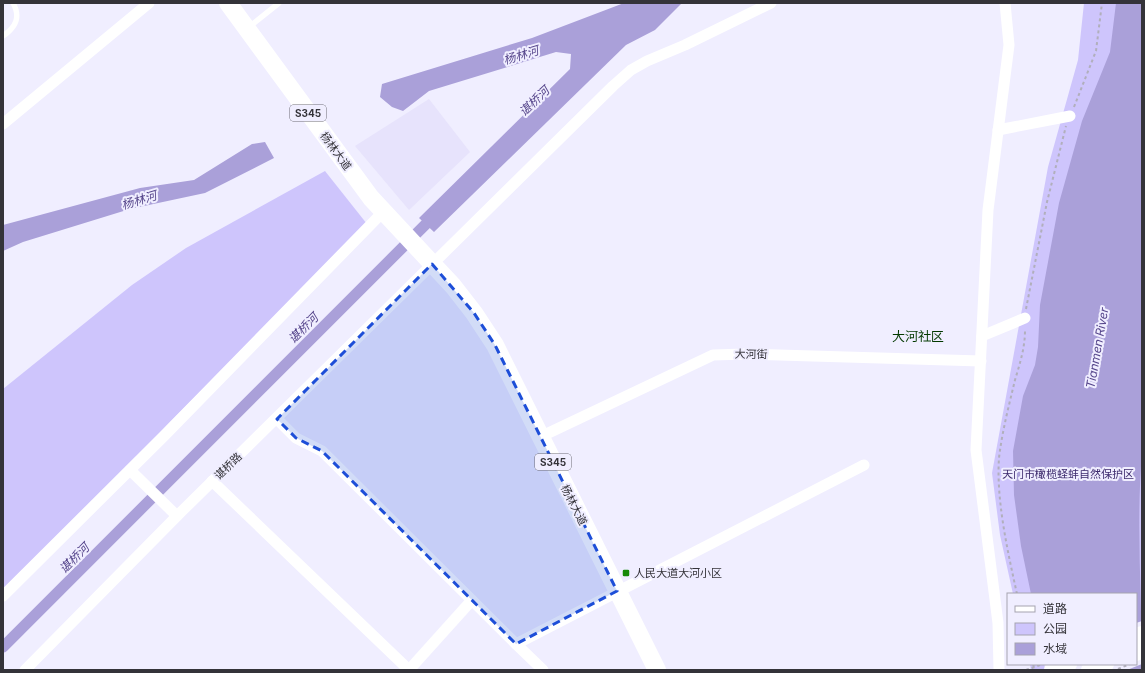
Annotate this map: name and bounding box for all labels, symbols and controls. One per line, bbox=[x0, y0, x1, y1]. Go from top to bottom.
water label: 杨林河 bbox=[502, 42, 542, 67]
water label: 谌桥河 bbox=[516, 82, 554, 119]
road number: S345 bbox=[290, 105, 326, 121]
street label: 杨林大道 bbox=[317, 129, 355, 173]
water label: 杨林河 bbox=[120, 187, 160, 212]
water label: Tianmen River bbox=[1083, 306, 1112, 389]
water label: 谌桥河 bbox=[285, 309, 322, 346]
district label: 大河社区 bbox=[892, 328, 944, 344]
street label: 大河街 bbox=[734, 347, 768, 361]
street label: 谌桥路 bbox=[211, 450, 245, 482]
road number: S345 bbox=[535, 454, 571, 470]
park label: 天门市橄榄蛏蚌自然保护区 bbox=[1002, 467, 1134, 481]
street label: 杨林大道 bbox=[558, 482, 590, 528]
water label: 谌桥河 bbox=[56, 539, 93, 576]
place label: 人民大道大河小区 bbox=[634, 566, 722, 580]
marker: 人民大道大河小区 bbox=[621, 568, 631, 578]
legend bbox=[1007, 593, 1137, 665]
text: 道路 bbox=[1043, 601, 1067, 616]
text: 公园 bbox=[1043, 621, 1067, 636]
text: 水域 bbox=[1043, 641, 1067, 656]

